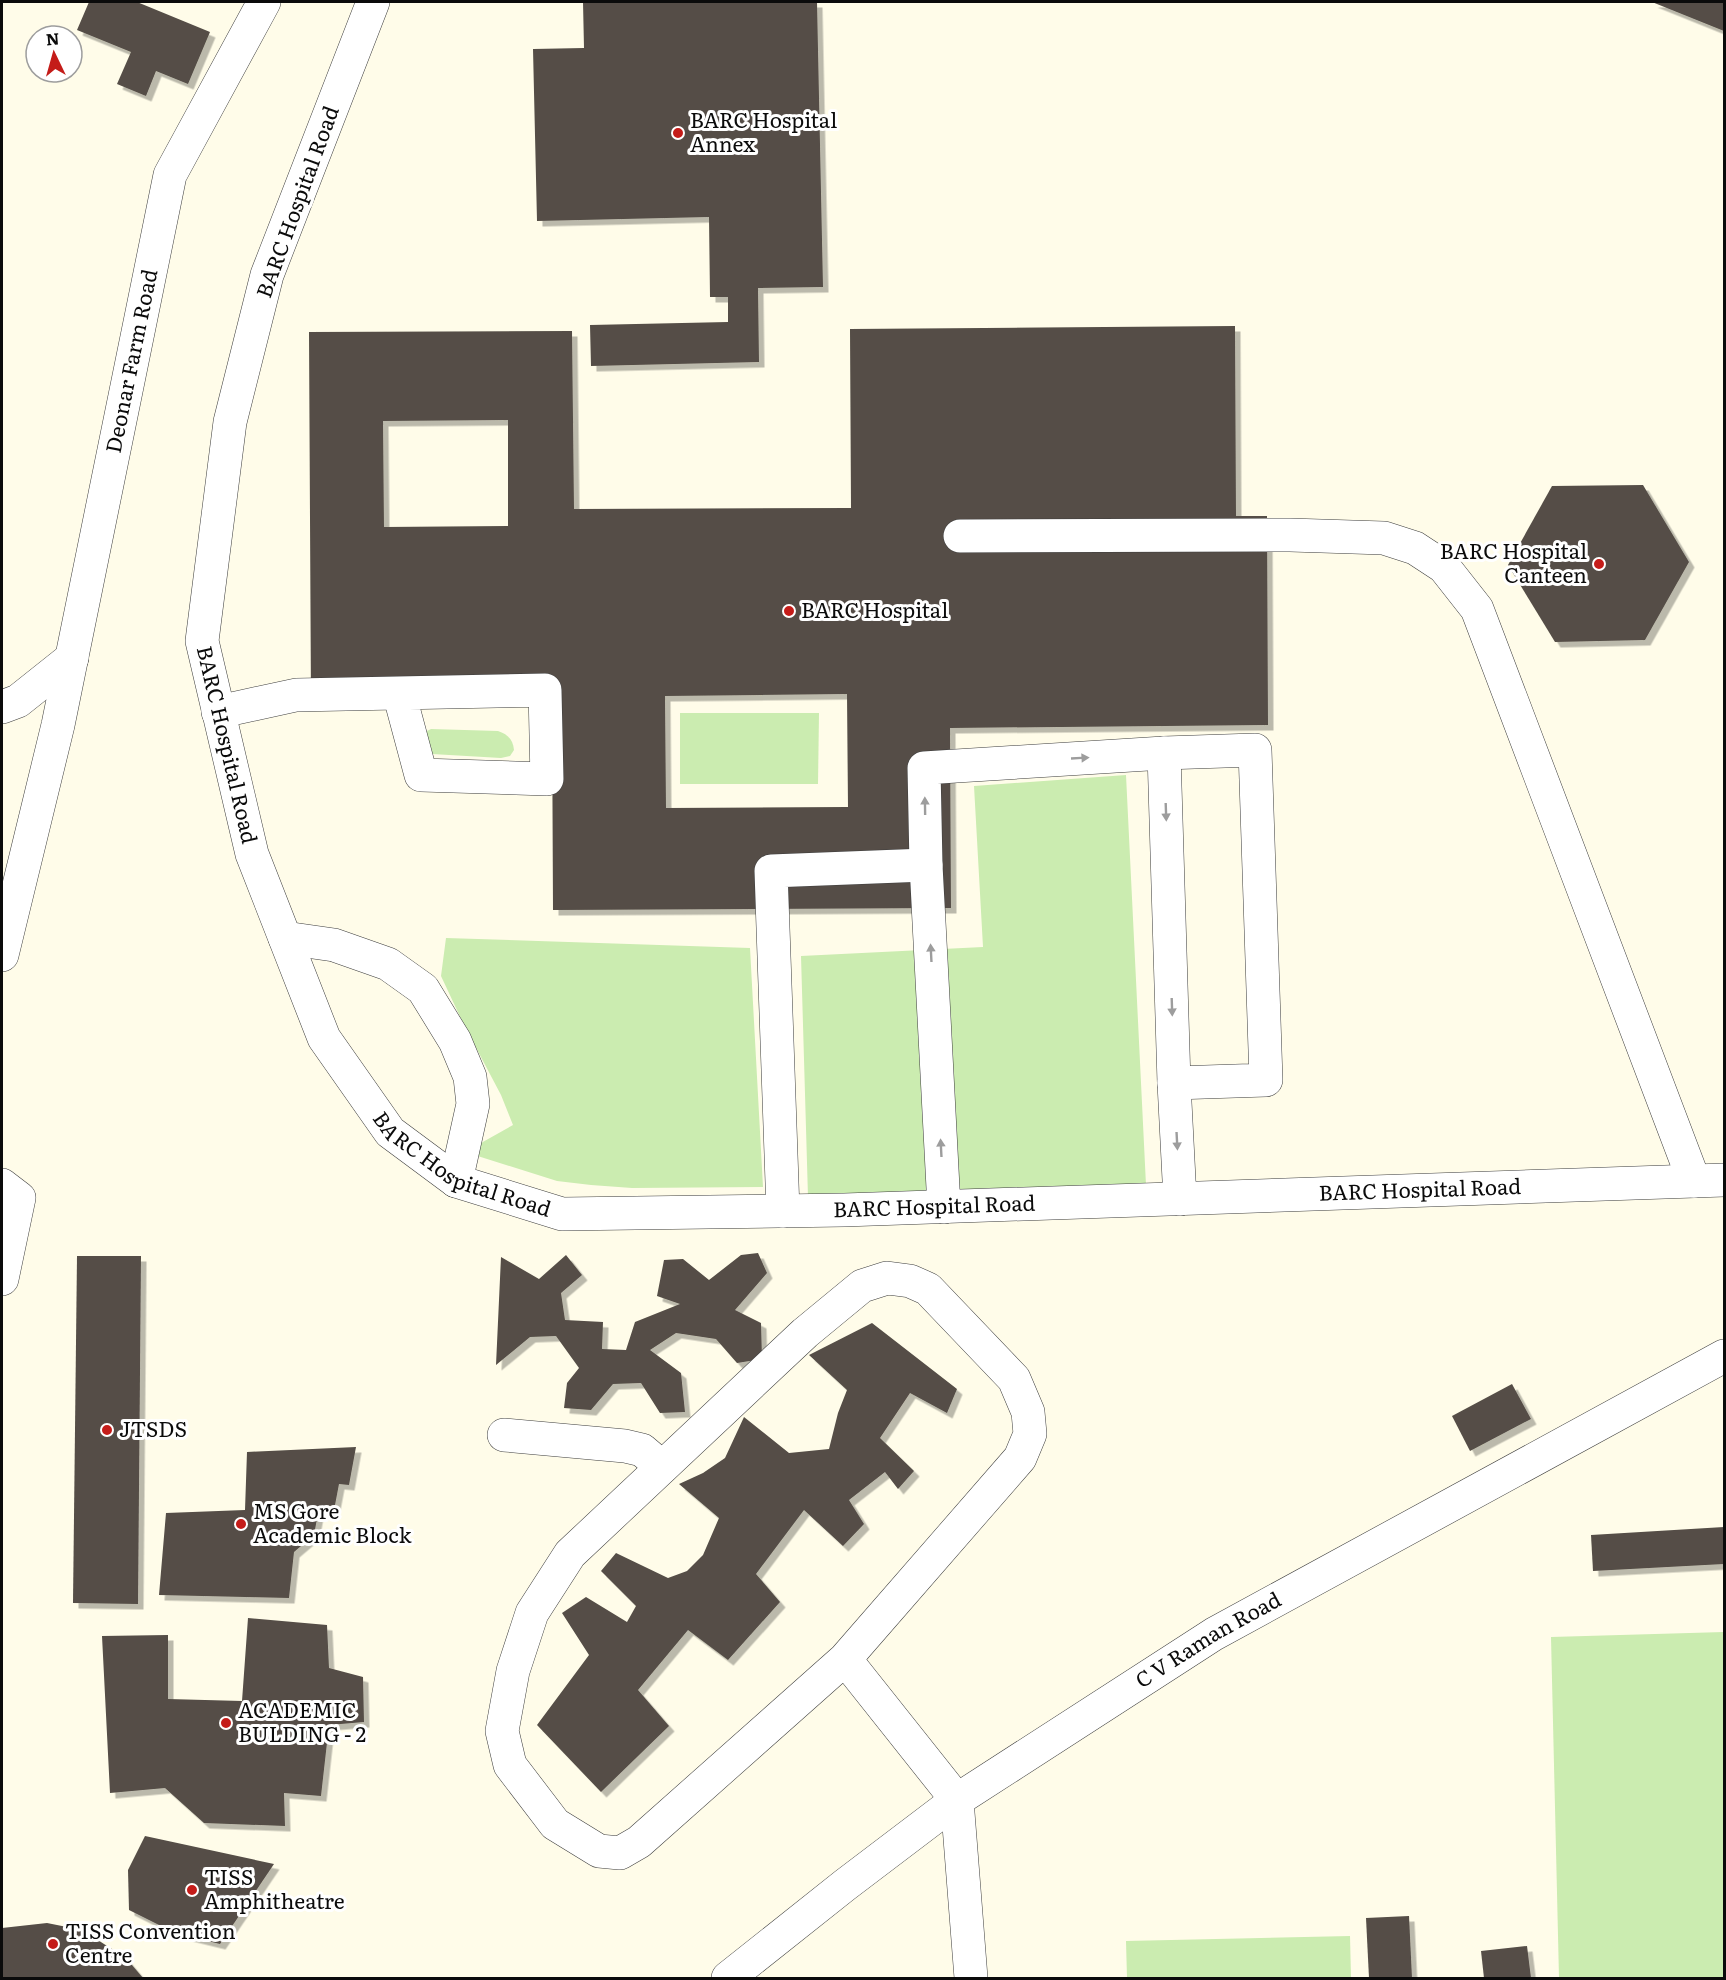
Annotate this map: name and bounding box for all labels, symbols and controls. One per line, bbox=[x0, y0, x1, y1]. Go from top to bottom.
north arrow bbox=[24, 24, 84, 84]
text: N bbox=[45, 26, 60, 51]
street label: BARC Hospital Road bbox=[246, 101, 345, 302]
place label: BARC Hospital Annex bbox=[690, 103, 837, 158]
marker: BARC Hospital Annex bbox=[671, 126, 685, 140]
street label: Deonar Farm Road bbox=[96, 266, 164, 455]
place label: BARC Hospital Canteen bbox=[1440, 534, 1587, 589]
marker: BARC Hospital Canteen bbox=[1592, 557, 1606, 571]
place label: BARC Hospital bbox=[801, 593, 948, 624]
marker: BARC Hospital bbox=[782, 604, 796, 618]
street label: BARC Hospital Road bbox=[191, 642, 267, 847]
one-way arrow bbox=[1070, 754, 1089, 763]
one-way arrow bbox=[920, 797, 929, 816]
one-way arrow bbox=[1161, 802, 1171, 821]
one-way arrow bbox=[926, 944, 935, 963]
one-way arrow bbox=[1167, 997, 1177, 1016]
street label: BARC Hospital Road bbox=[367, 1104, 556, 1223]
one-way arrow bbox=[1173, 1131, 1182, 1150]
one-way arrow bbox=[936, 1139, 945, 1158]
street label: BARC Hospital Road bbox=[1318, 1169, 1522, 1207]
street label: BARC Hospital Road bbox=[833, 1185, 1036, 1223]
place label: JTSDS bbox=[119, 1412, 187, 1443]
marker: JTSDS bbox=[100, 1423, 114, 1437]
place label: MS Gore Academic Block bbox=[253, 1494, 412, 1549]
marker: MS Gore Academic Block bbox=[234, 1517, 248, 1531]
street label: C V Raman Road bbox=[1128, 1582, 1286, 1694]
place label: ACADEMIC BULDING - 2 bbox=[238, 1693, 366, 1748]
marker: ACADEMIC BULDING - 2 bbox=[219, 1716, 233, 1730]
place label: TISS Amphitheatre bbox=[204, 1860, 345, 1915]
marker: TISS Amphitheatre bbox=[185, 1883, 199, 1897]
place label: TISS Convention Centre bbox=[65, 1914, 236, 1969]
marker: TISS Convention Centre bbox=[46, 1937, 60, 1951]

